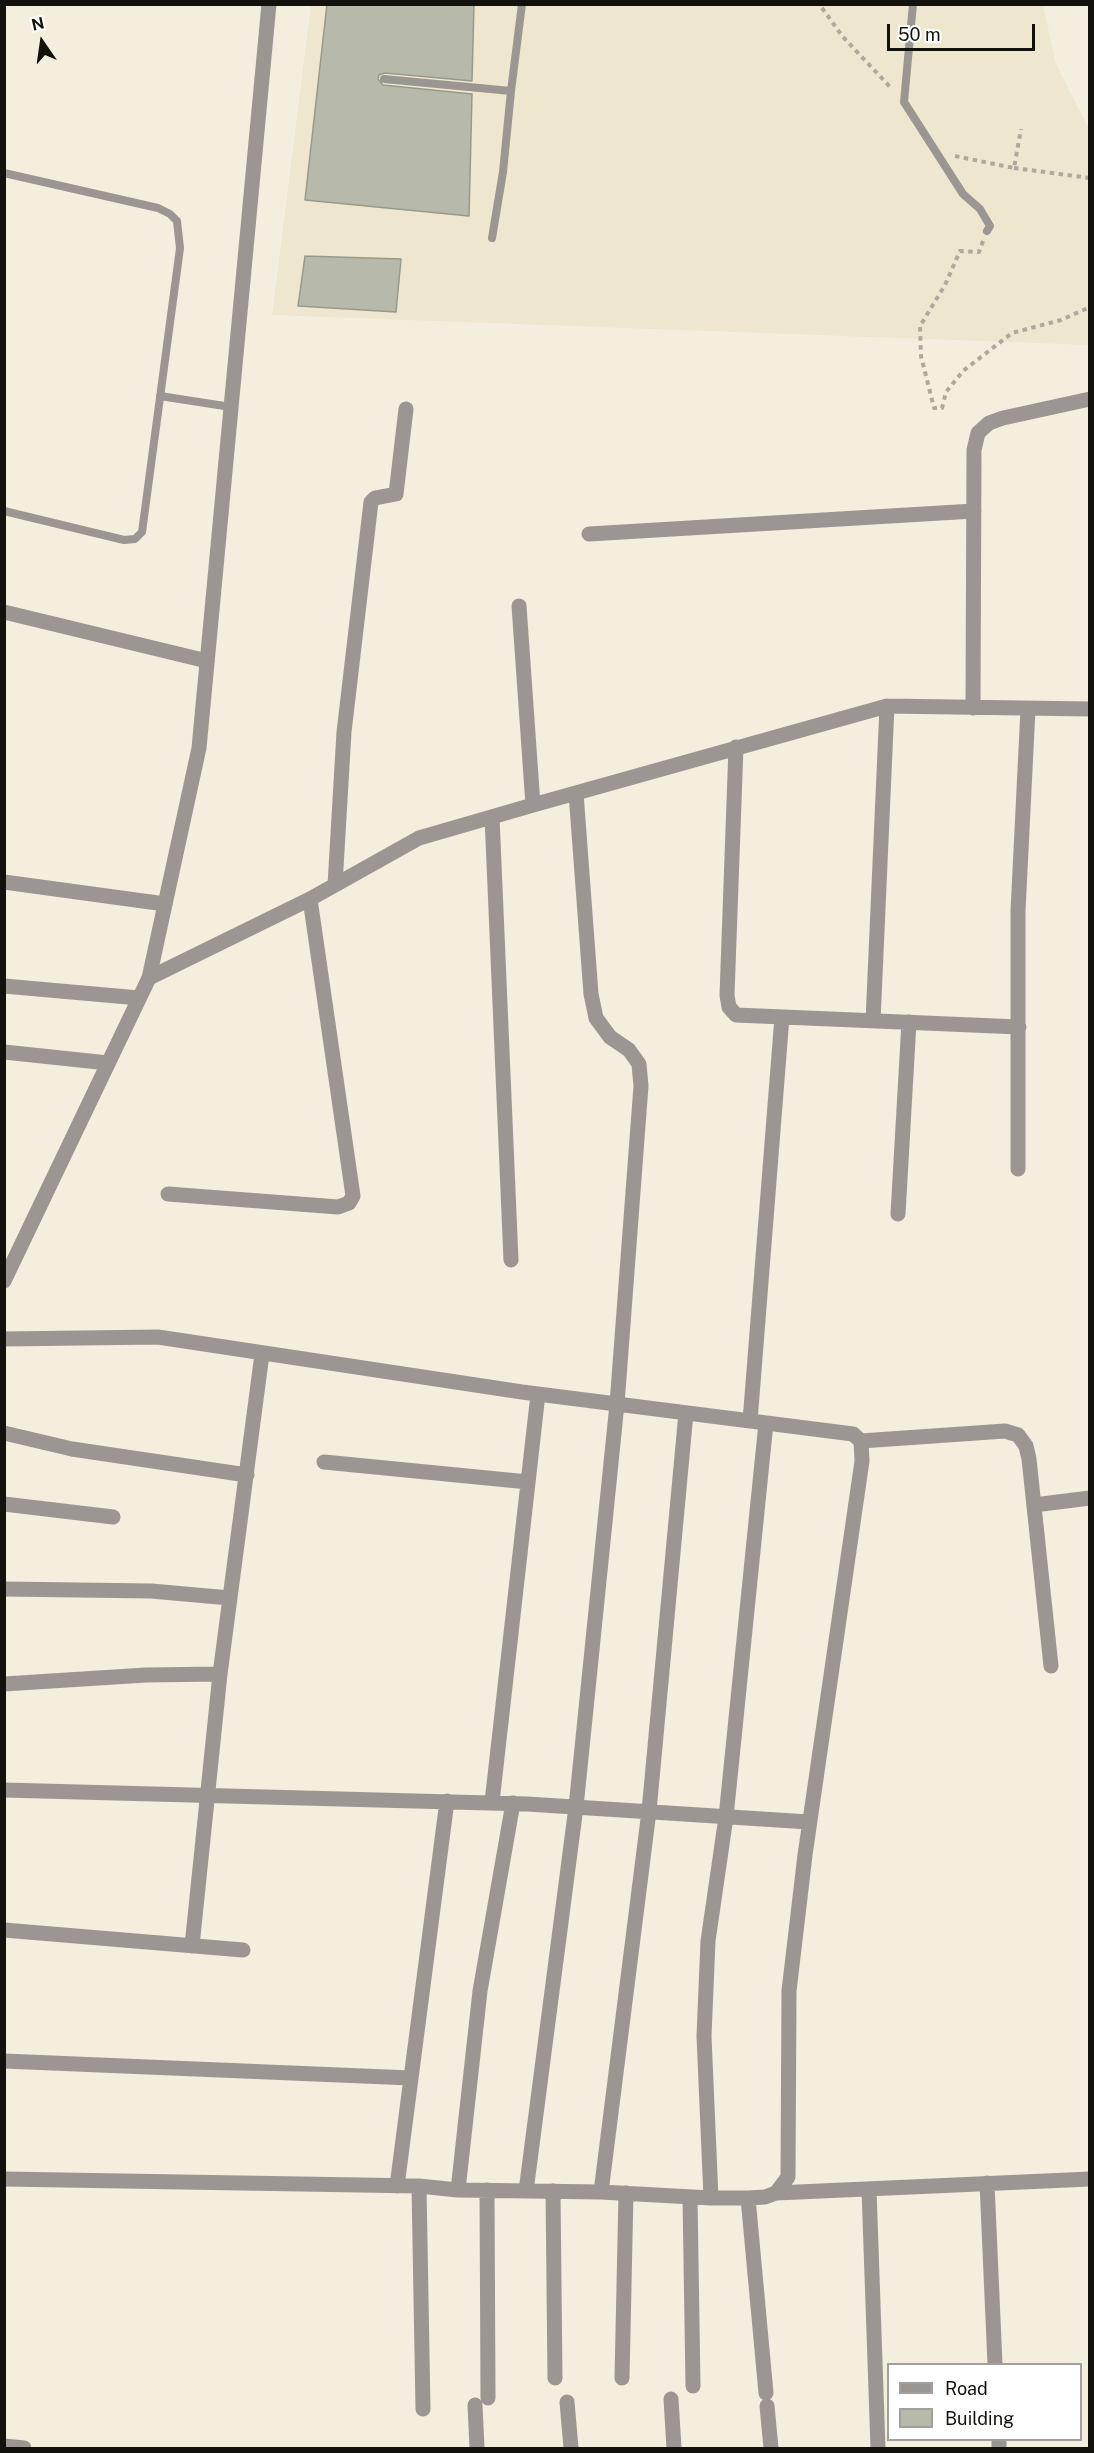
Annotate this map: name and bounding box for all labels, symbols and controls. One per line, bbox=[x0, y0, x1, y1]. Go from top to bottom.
north arrow bbox=[12, 12, 72, 72]
scale bar bbox=[890, 12, 1038, 50]
text: N bbox=[30, 13, 46, 35]
text: 50 m bbox=[898, 24, 941, 45]
legend bbox=[887, 2363, 1082, 2441]
text: Road bbox=[945, 2378, 988, 2399]
text: Building bbox=[945, 2408, 1014, 2429]

